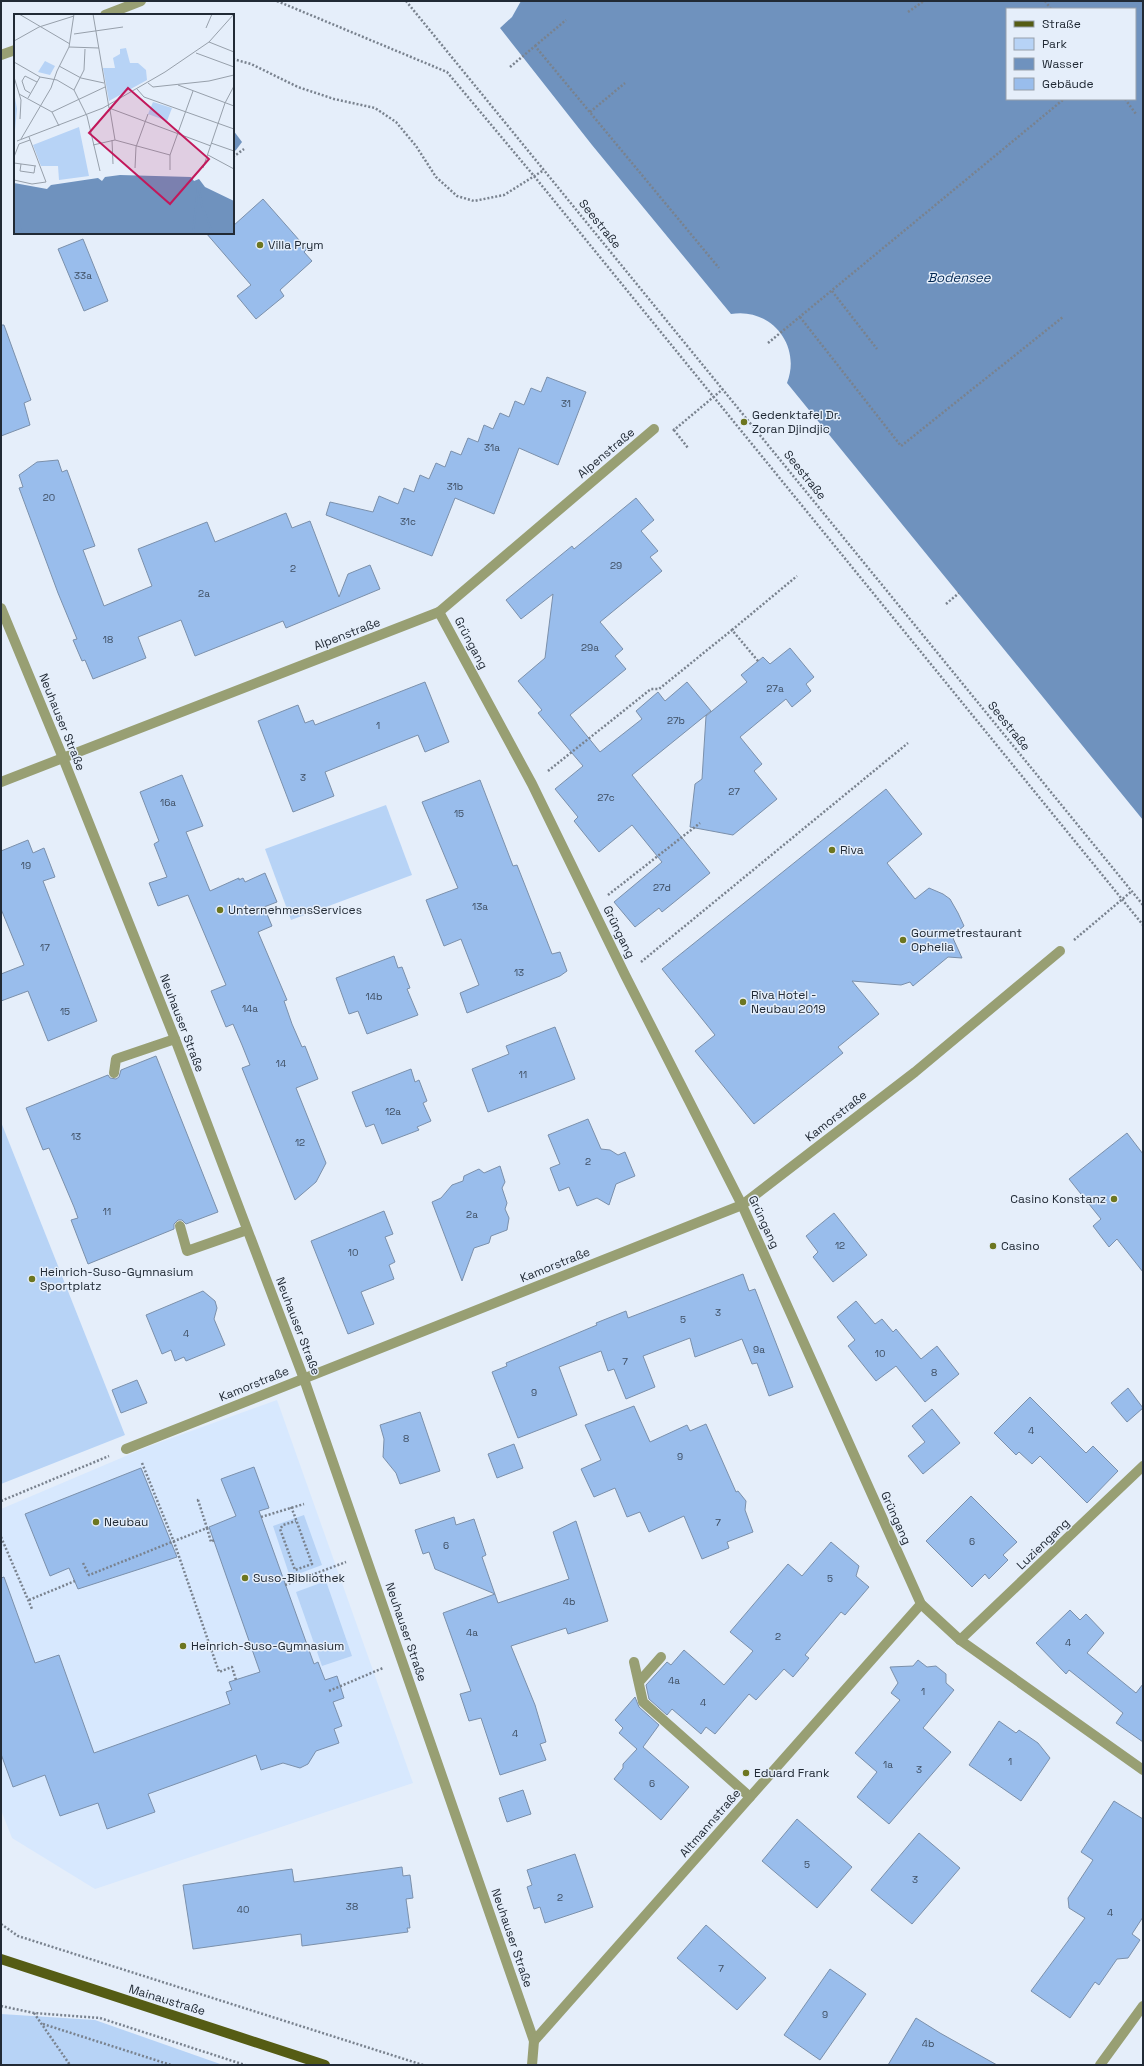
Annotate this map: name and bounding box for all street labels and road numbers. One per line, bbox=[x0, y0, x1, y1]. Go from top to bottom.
street label: Seestraße bbox=[575, 196, 625, 252]
street label: Alpenstraße bbox=[574, 424, 638, 482]
street label: Seestraße bbox=[780, 447, 830, 503]
street label: Alpenstraße bbox=[311, 614, 383, 654]
street label: Grüngang bbox=[451, 614, 491, 672]
street label: Neuhauser Straße bbox=[35, 671, 89, 773]
street label: Seestraße bbox=[984, 698, 1034, 754]
street label: Grüngang bbox=[599, 903, 639, 961]
street label: Neuhauser Straße bbox=[156, 972, 208, 1074]
street label: Kamorstraße bbox=[802, 1087, 870, 1145]
street label: Grüngang bbox=[745, 1193, 783, 1251]
street label: Kamorstraße bbox=[518, 1244, 592, 1286]
street label: Neuhauser Straße bbox=[272, 1275, 324, 1377]
street label: Kamorstraße bbox=[217, 1363, 291, 1405]
street label: Grüngang bbox=[877, 1489, 915, 1547]
street label: Luziengang bbox=[1013, 1515, 1073, 1573]
street label: Neuhauser Straße bbox=[382, 1580, 430, 1684]
street label: Altmannstraße bbox=[676, 1785, 744, 1861]
street label: Neuhauser Straße bbox=[488, 1886, 536, 1990]
street label: Mainaustraße bbox=[127, 1981, 207, 2019]

